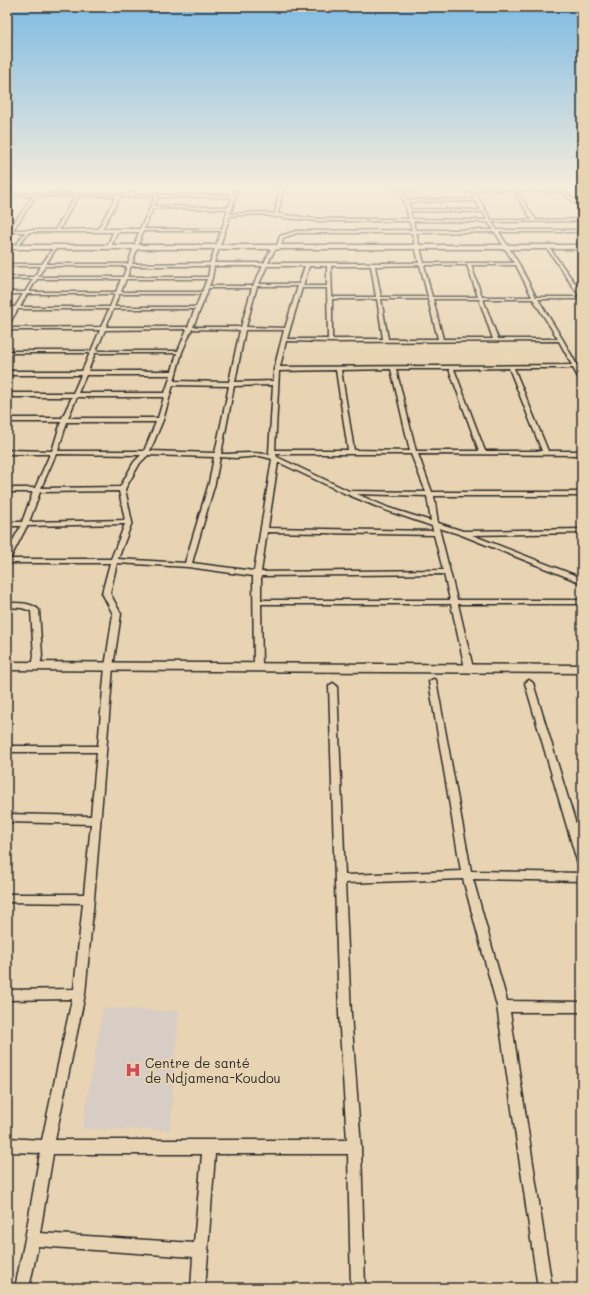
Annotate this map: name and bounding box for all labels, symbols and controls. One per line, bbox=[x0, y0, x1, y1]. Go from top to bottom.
place label: Centre de santé de Ndjamena-Koudou bbox=[145, 1054, 281, 1086]
hospital icon: Centre de santé de Ndjamena-Koudou bbox=[124, 1061, 142, 1079]

